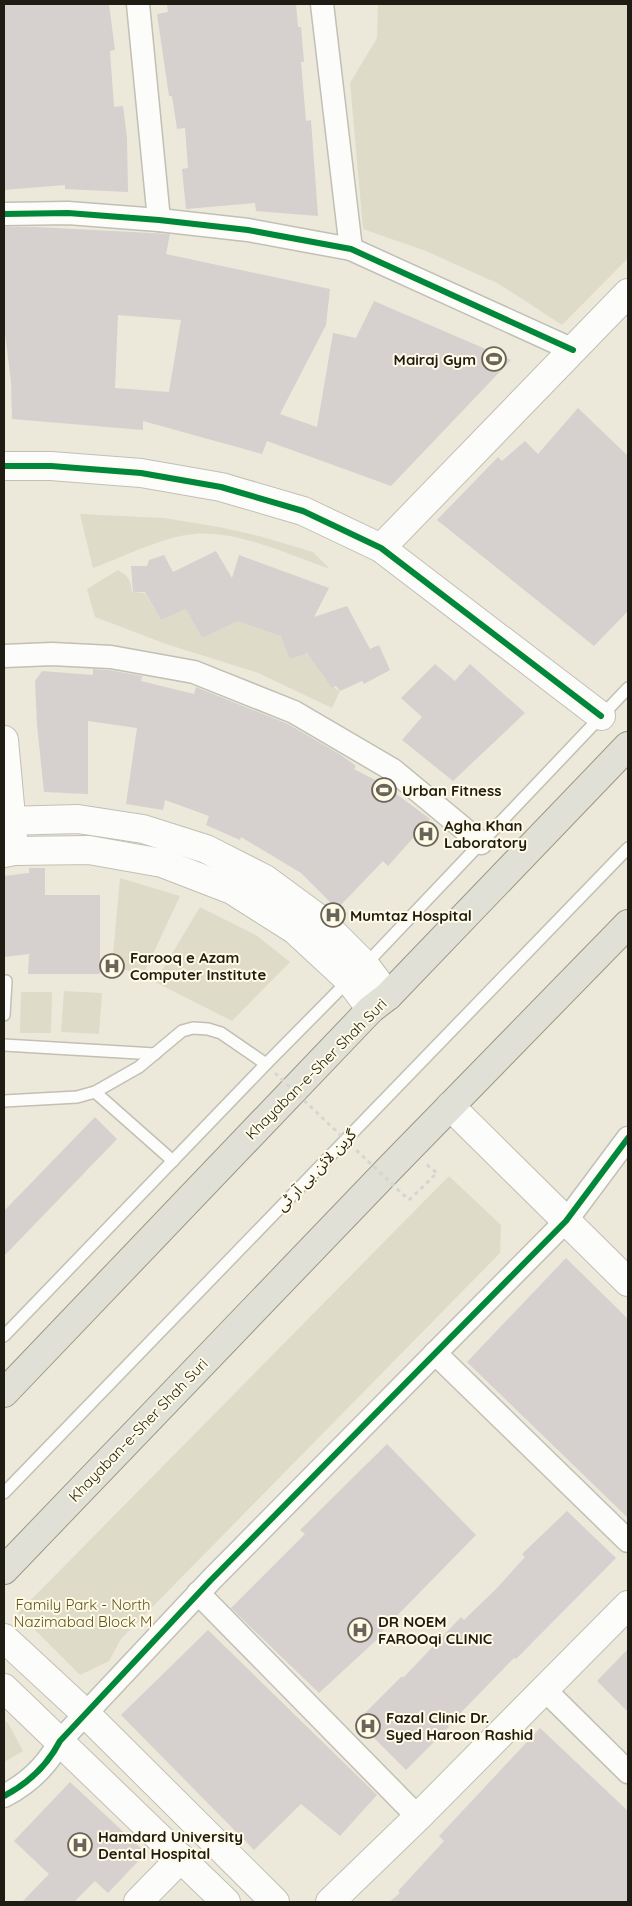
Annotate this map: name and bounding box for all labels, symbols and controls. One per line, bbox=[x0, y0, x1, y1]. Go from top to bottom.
sports icon: Mairaj Gym bbox=[481, 346, 507, 372]
place label: Mairaj Gym bbox=[394, 350, 476, 369]
sports icon: Urban Fitness bbox=[371, 777, 397, 803]
place label: Urban Fitness bbox=[402, 781, 501, 800]
place label: Agha Khan Laboratory bbox=[444, 816, 527, 852]
hospital icon: Agha Khan Laboratory bbox=[413, 821, 439, 847]
hospital icon: Mumtaz Hospital bbox=[320, 902, 346, 928]
place label: Mumtaz Hospital bbox=[350, 906, 472, 925]
place label: Farooq e Azam Computer Institute bbox=[130, 948, 266, 984]
hospital icon: Farooq e Azam Computer Institute bbox=[99, 953, 125, 979]
street label: Khayaban-e-Sher Shah Suri bbox=[241, 994, 391, 1144]
street label: گرین لائن بی آر ٹی bbox=[272, 1124, 361, 1215]
street label: Khayaban-e-Sher Shah Suri bbox=[64, 1354, 212, 1506]
park label: Family Park - North Nazimabad Block M bbox=[14, 1595, 152, 1631]
place label: DR NOEM FAROOqi CLINIC bbox=[378, 1612, 493, 1648]
hospital icon: DR NOEM FAROOqi CLINIC bbox=[347, 1617, 373, 1643]
place label: Fazal Clinic Dr. Syed Haroon Rashid bbox=[386, 1708, 533, 1744]
hospital icon: Fazal Clinic Dr. Syed Haroon Rashid bbox=[355, 1713, 381, 1739]
place label: Hamdard University Dental Hospital bbox=[98, 1827, 243, 1863]
hospital icon: Hamdard University Dental Hospital bbox=[67, 1832, 93, 1858]

